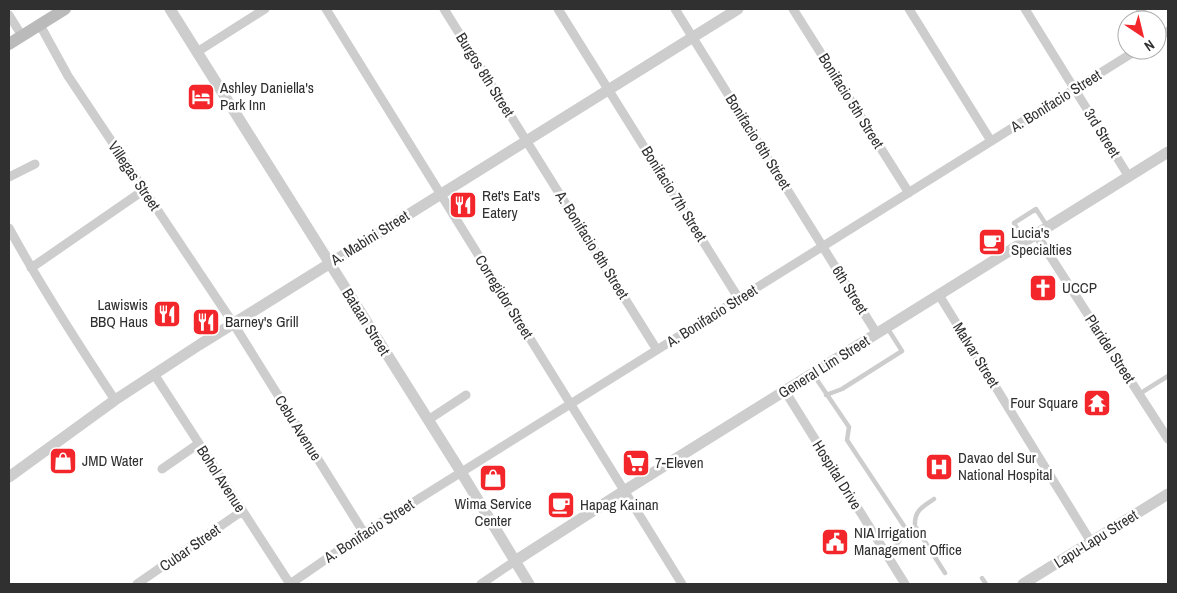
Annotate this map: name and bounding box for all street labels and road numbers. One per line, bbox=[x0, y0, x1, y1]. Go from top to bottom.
street label: Burgos 8th Street bbox=[451, 29, 520, 121]
street label: Bonifacio 5th Street bbox=[814, 49, 889, 153]
street label: A. Bonifacio Street bbox=[1006, 64, 1106, 137]
street label: Bonifacio 6th Street bbox=[721, 90, 796, 194]
street label: 3rd Street bbox=[1079, 104, 1126, 162]
street label: Villegas Street bbox=[103, 137, 166, 215]
street label: Bonifacio 7th Street bbox=[637, 142, 712, 246]
street label: A. Bonifacio 8th Street bbox=[550, 186, 634, 303]
street label: A. Mabini Street bbox=[326, 205, 413, 271]
street label: Corregidor Street bbox=[470, 251, 539, 343]
street label: 6th Street bbox=[827, 262, 874, 318]
street label: A. Bonifacio Street bbox=[662, 279, 762, 352]
street label: Bataan Street bbox=[338, 284, 396, 360]
street label: Plaridel Street bbox=[1080, 310, 1141, 388]
street label: Malvar Street bbox=[948, 318, 1005, 392]
street label: General Lim Street bbox=[774, 330, 874, 403]
street label: Cebu Avenue bbox=[270, 391, 327, 465]
street label: Hospital Drive bbox=[808, 436, 867, 513]
street label: Bohol Avenue bbox=[192, 441, 251, 516]
street label: A. Bonifacio Street bbox=[319, 493, 418, 568]
street label: Lapu-Lapu Street bbox=[1050, 504, 1142, 573]
street label: Cubar Street bbox=[155, 519, 225, 576]

